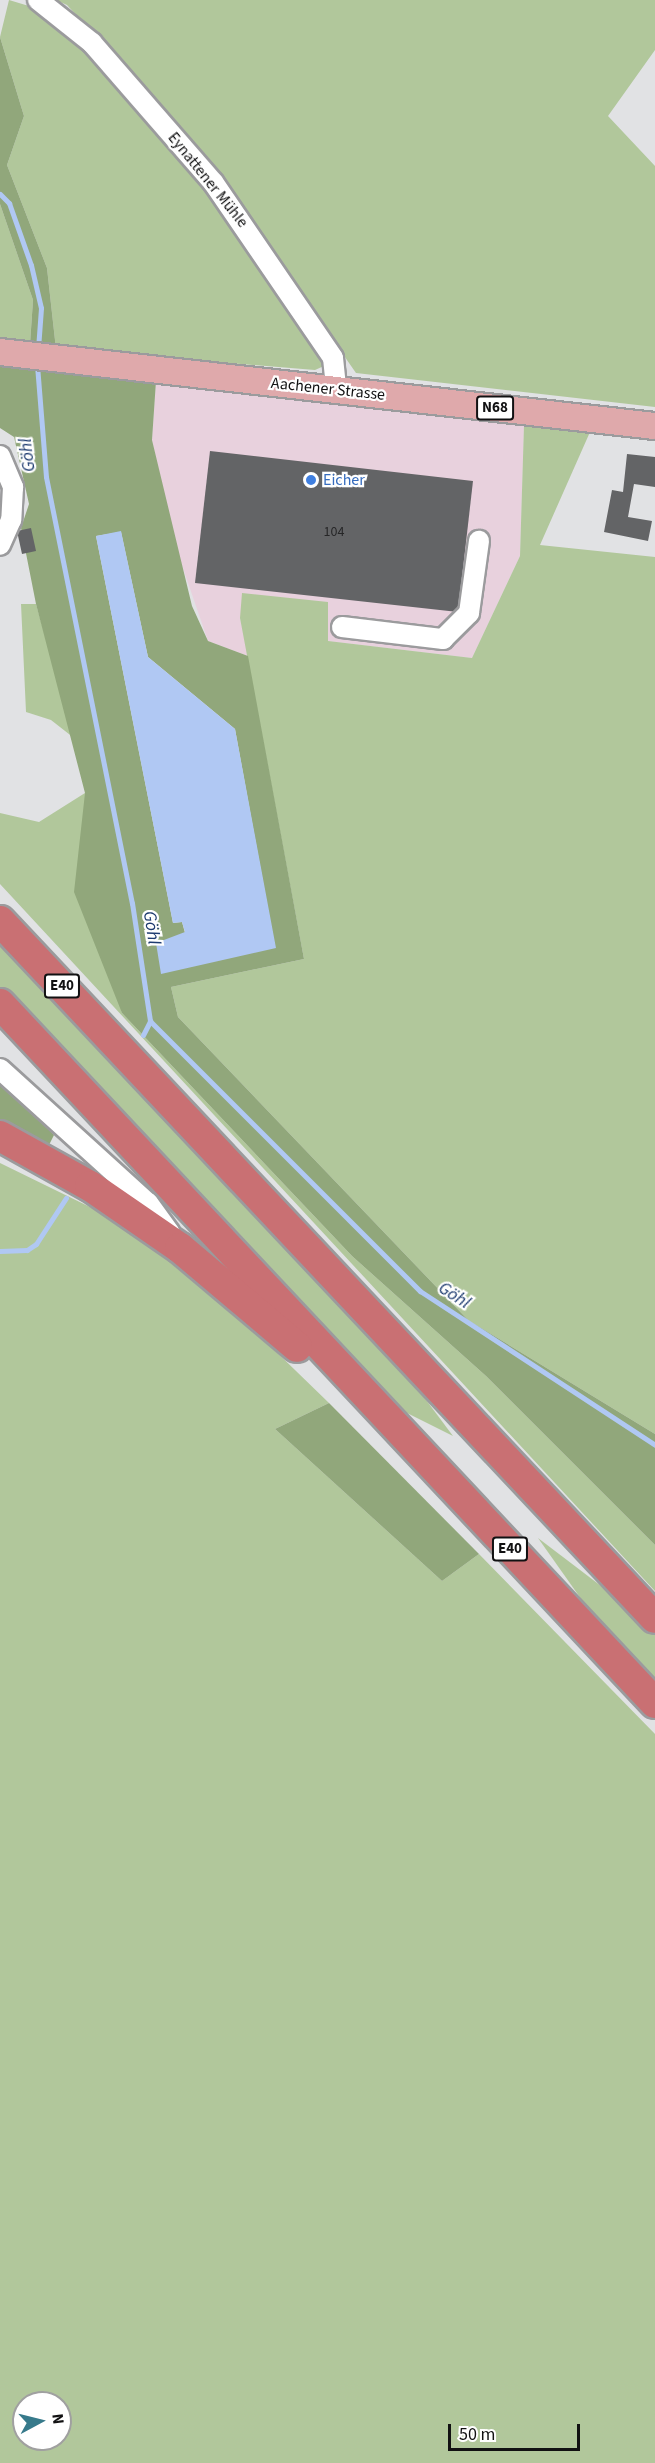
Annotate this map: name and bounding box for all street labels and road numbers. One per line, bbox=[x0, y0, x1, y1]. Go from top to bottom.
street label: Eynattener Mühle bbox=[164, 128, 252, 232]
street label: Aachener Strasse bbox=[270, 373, 386, 405]
road number: N68 bbox=[476, 396, 514, 420]
road number: E40 bbox=[42, 974, 82, 998]
road number: E40 bbox=[490, 1537, 530, 1561]

